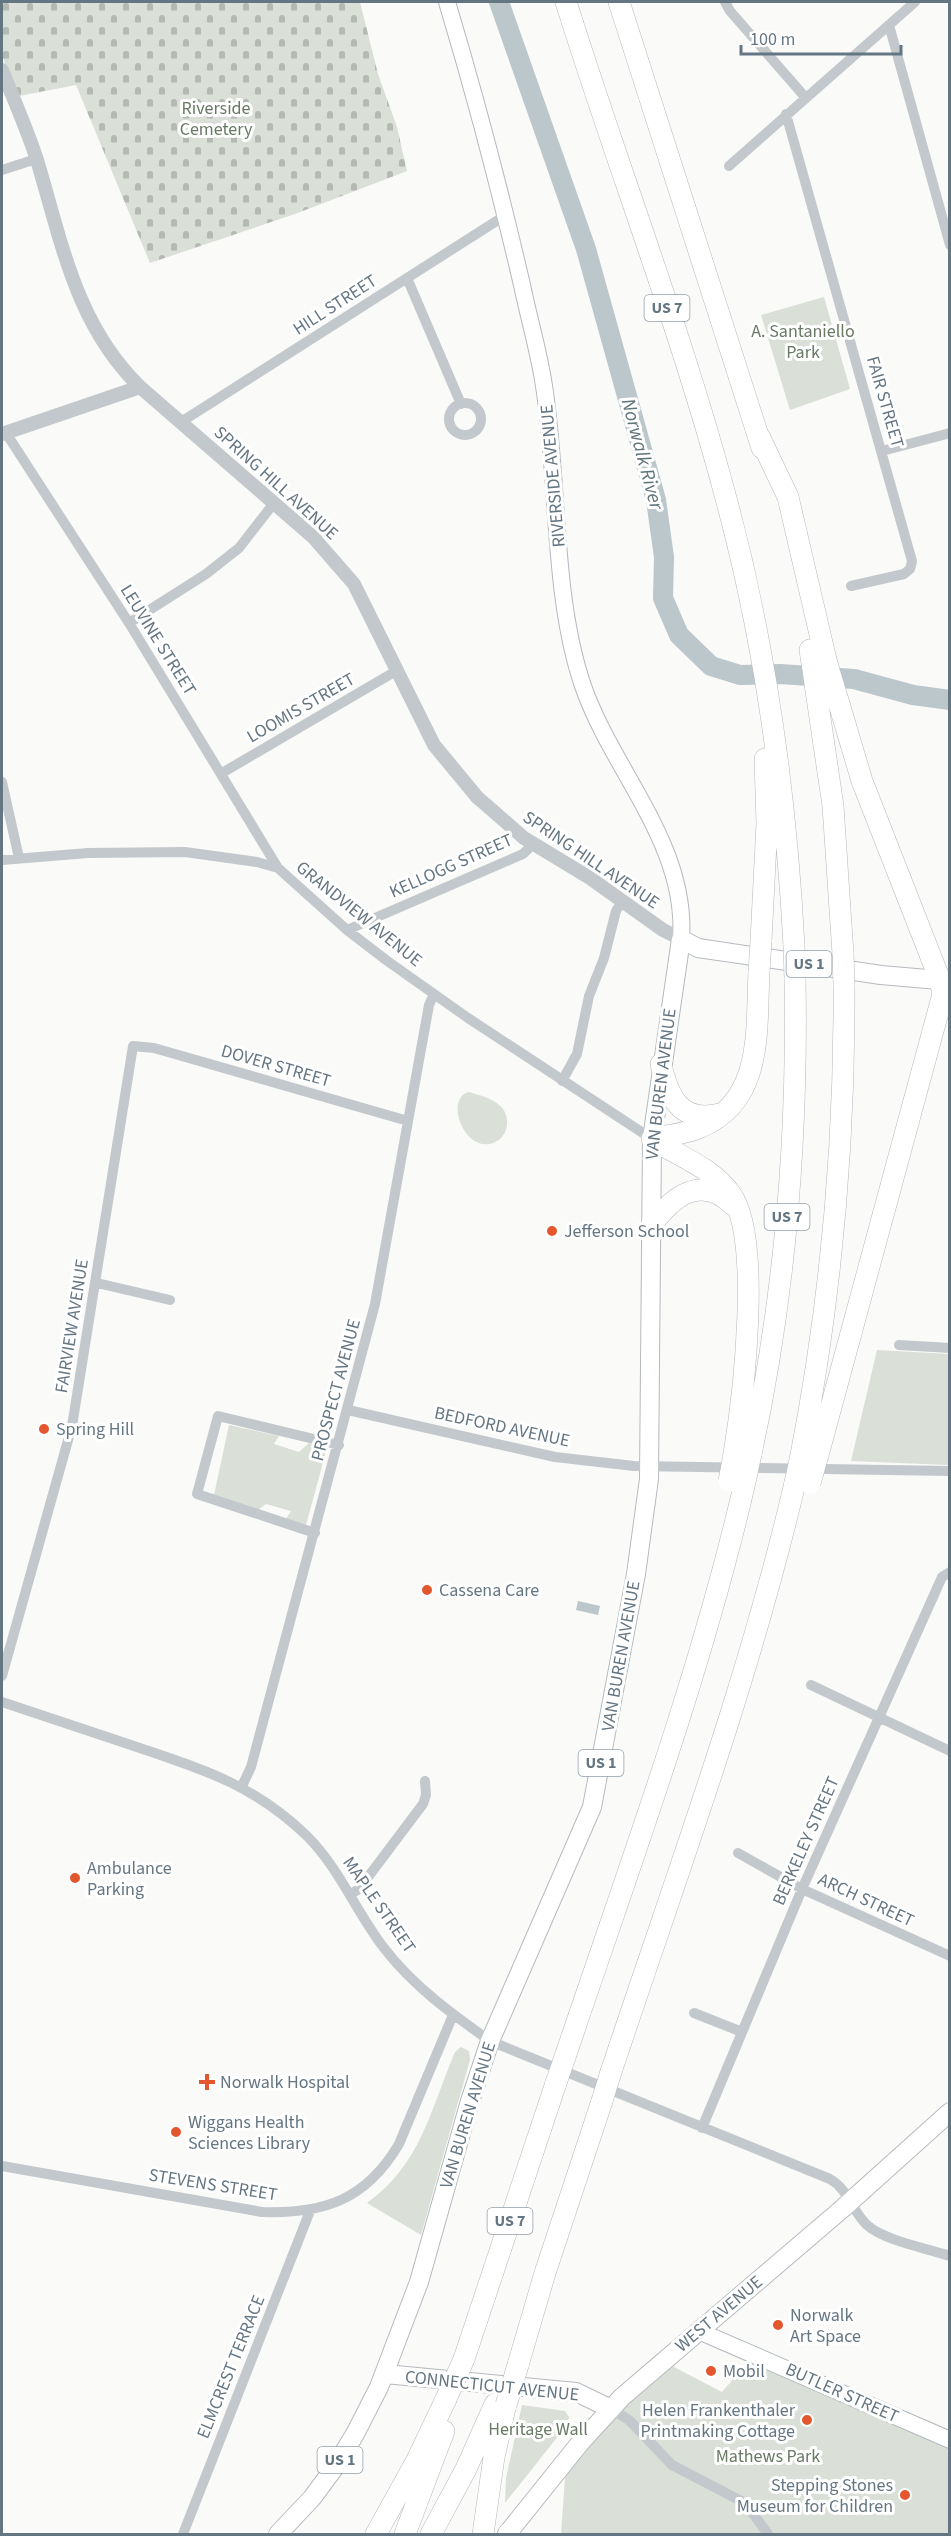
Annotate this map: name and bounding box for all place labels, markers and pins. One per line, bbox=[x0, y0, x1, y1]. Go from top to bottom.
place label: Jefferson School bbox=[564, 1219, 689, 1244]
marker: Jefferson School bbox=[545, 1224, 559, 1238]
place label: Spring Hill bbox=[56, 1417, 134, 1442]
marker: Spring Hill bbox=[37, 1422, 51, 1436]
place label: Cassena Care bbox=[439, 1578, 539, 1603]
marker: Cassena Care bbox=[420, 1583, 434, 1597]
place label: Ambulance Parking bbox=[87, 1856, 172, 1902]
marker: Ambulance Parking bbox=[68, 1871, 82, 1885]
place label: Norwalk Hospital bbox=[220, 2070, 350, 2095]
marker: Norwalk Hospital bbox=[198, 2073, 216, 2091]
place label: Wiggans Health Sciences Library bbox=[188, 2110, 311, 2156]
marker: Wiggans Health Sciences Library bbox=[169, 2125, 183, 2139]
place label: Norwalk Art Space bbox=[790, 2303, 861, 2349]
marker: Norwalk Art Space bbox=[771, 2318, 785, 2332]
place label: Mobil bbox=[723, 2359, 765, 2384]
marker: Mobil bbox=[704, 2364, 718, 2378]
place label: Helen Frankenthaler Printmaking Cottage bbox=[640, 2398, 796, 2444]
marker: Helen Frankenthaler Printmaking Cottage bbox=[800, 2413, 814, 2427]
place label: Stepping Stones Museum for Children bbox=[737, 2473, 893, 2519]
marker: Stepping Stones Museum for Children bbox=[898, 2488, 912, 2502]

